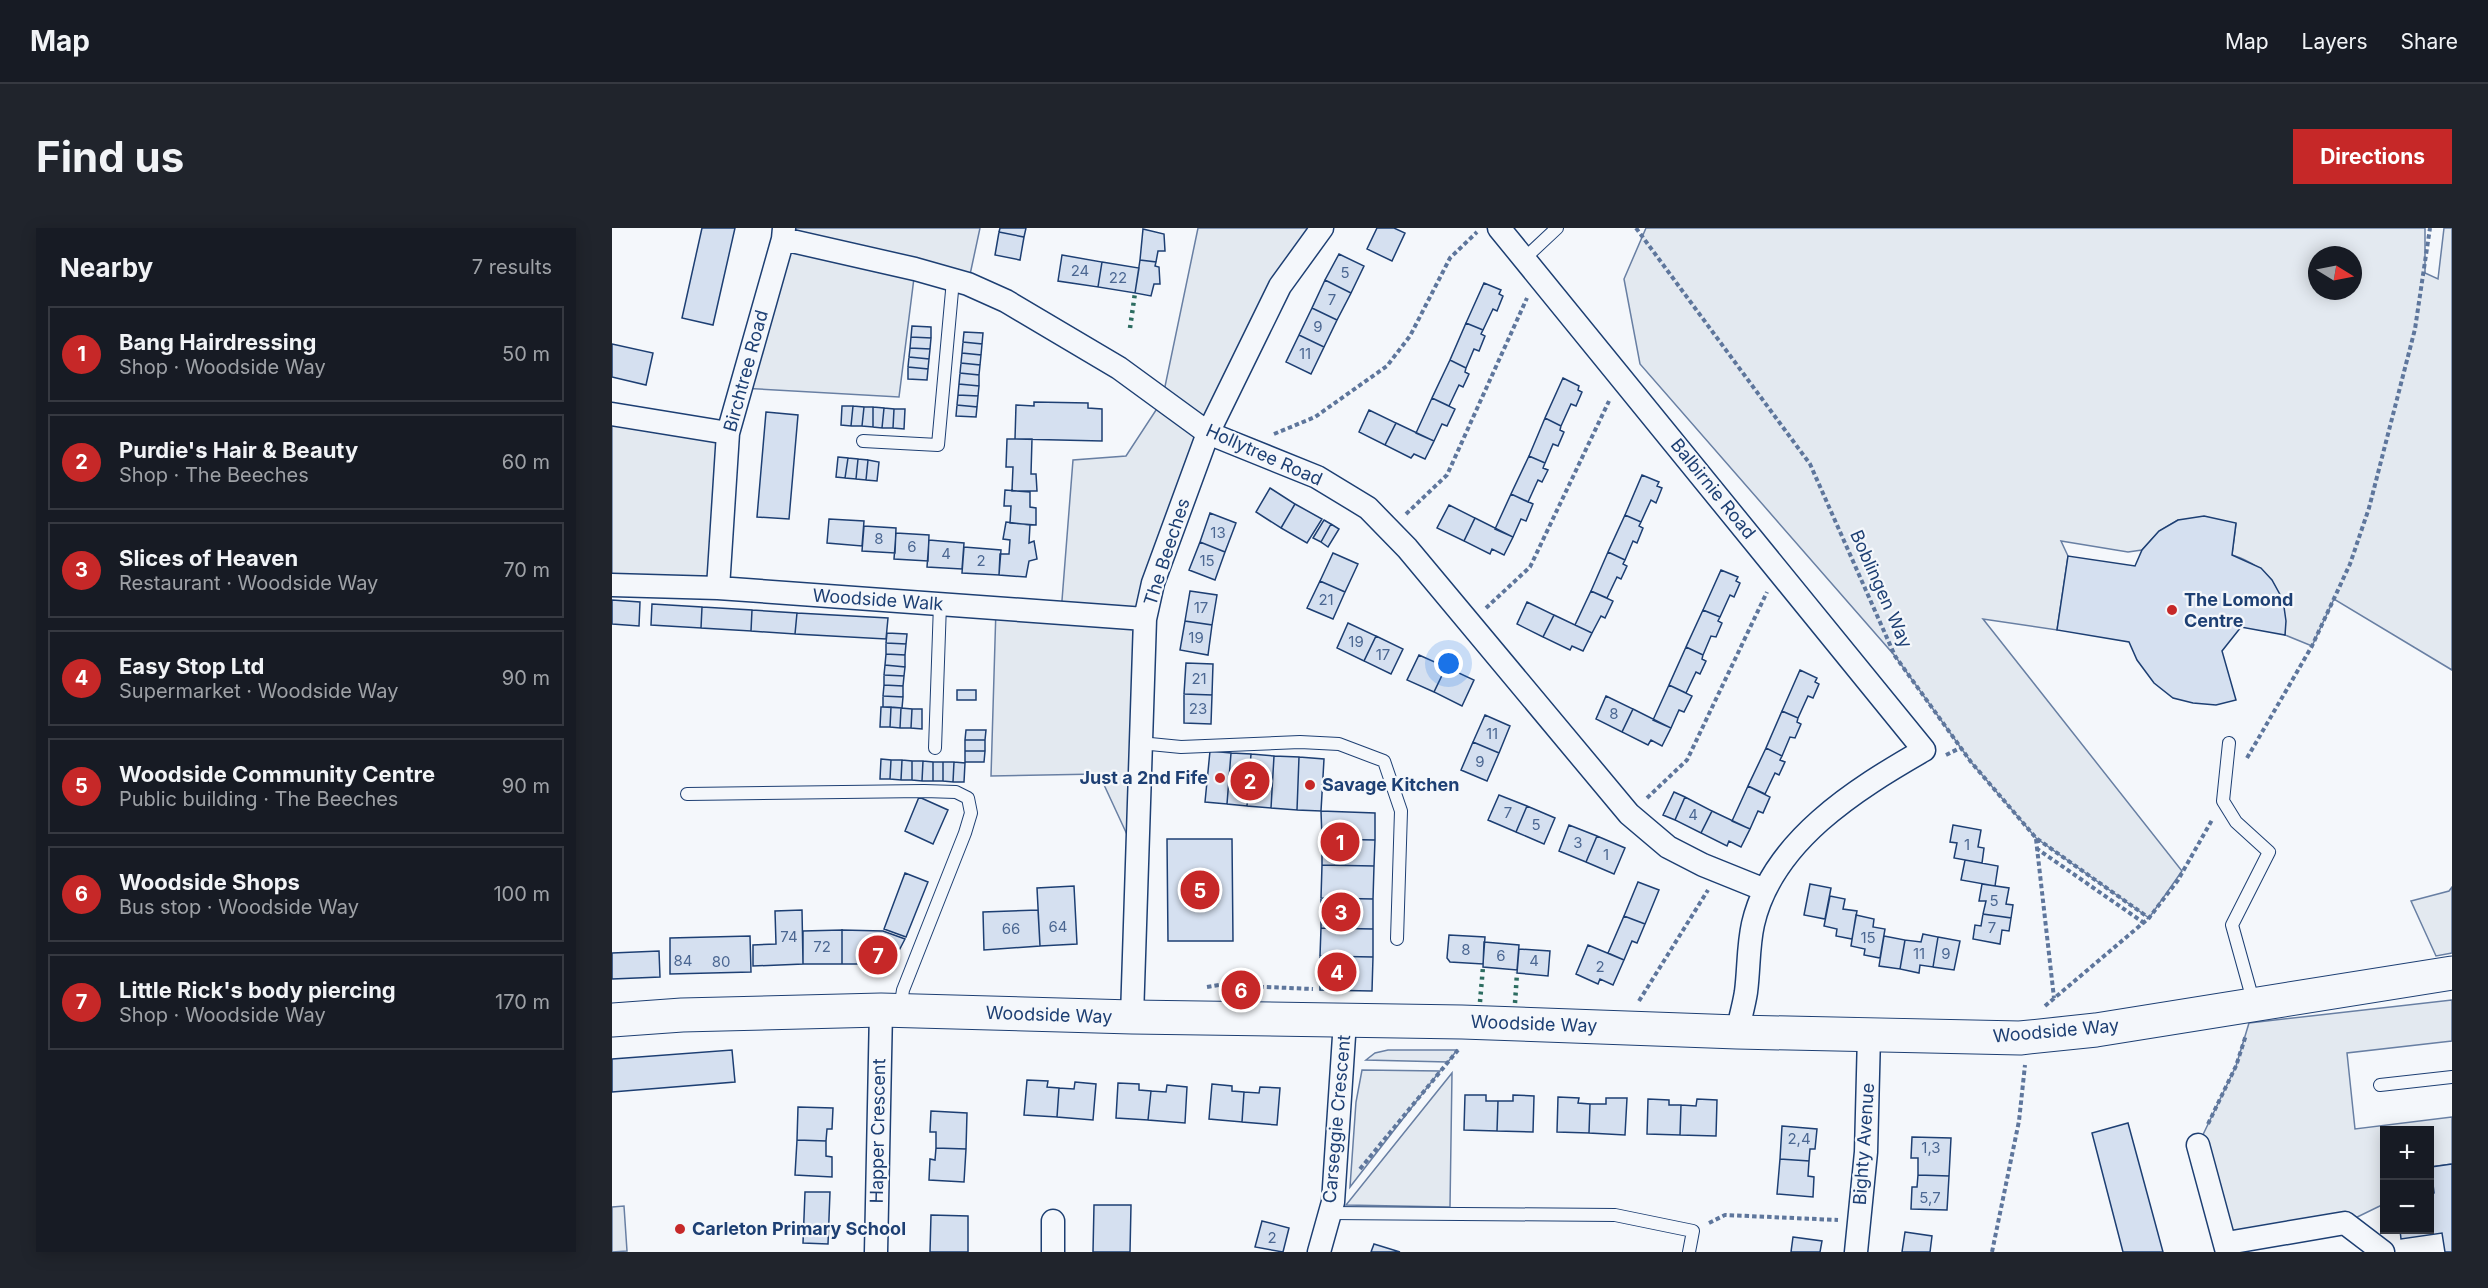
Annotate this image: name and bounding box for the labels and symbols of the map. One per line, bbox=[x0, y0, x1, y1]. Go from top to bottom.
north arrow bbox=[2308, 246, 2362, 300]
house number: 24 bbox=[1071, 261, 1089, 280]
house number: 5 bbox=[1340, 263, 1350, 282]
house number: 22 bbox=[1109, 268, 1127, 287]
house number: 7 bbox=[1328, 290, 1336, 309]
street label: Birchtree Road bbox=[719, 308, 772, 434]
house number: 9 bbox=[1313, 317, 1323, 336]
house number: 11 bbox=[1299, 344, 1311, 363]
street label: Hollytree Road bbox=[1203, 419, 1326, 490]
street label: Balbirnie Road bbox=[1667, 434, 1760, 543]
street label: The Beeches bbox=[1139, 496, 1194, 608]
house number: 13 bbox=[1210, 523, 1226, 542]
street label: Boblingen Way bbox=[1846, 527, 1917, 651]
house number: 8 bbox=[874, 529, 884, 548]
house number: 6 bbox=[907, 537, 917, 556]
house number: 4 bbox=[941, 544, 951, 563]
house number: 2 bbox=[976, 551, 986, 570]
house number: 15 bbox=[1199, 551, 1215, 570]
street label: Woodside Walk bbox=[812, 584, 944, 615]
place label: The Lomond Centre bbox=[2184, 589, 2293, 631]
house number: 21 bbox=[1318, 590, 1334, 609]
house number: 17 bbox=[1194, 598, 1208, 617]
marker: The Lomond Centre bbox=[2165, 603, 2179, 617]
house number: 19 bbox=[1188, 628, 1204, 647]
house number: 19 bbox=[1348, 632, 1364, 651]
house number: 17 bbox=[1376, 645, 1390, 664]
your location bbox=[1434, 649, 1463, 678]
house number: 21 bbox=[1191, 669, 1207, 688]
house number: 23 bbox=[1189, 699, 1207, 718]
house number: 8 bbox=[1609, 704, 1619, 723]
house number: 11 bbox=[1486, 724, 1498, 743]
house number: 9 bbox=[1475, 752, 1485, 771]
pin: 2 bbox=[1230, 758, 1270, 804]
place label: Just a 2nd Fife bbox=[1080, 767, 1208, 788]
marker: Just a 2nd Fife bbox=[1213, 771, 1227, 785]
place label: Savage Kitchen bbox=[1322, 774, 1459, 795]
marker: Savage Kitchen bbox=[1303, 778, 1317, 792]
house number: 7 bbox=[1504, 803, 1512, 822]
house number: 4 bbox=[1688, 805, 1698, 824]
house number: 5 bbox=[1531, 815, 1541, 834]
pin: 1 bbox=[1320, 820, 1360, 864]
house number: 3 bbox=[1573, 833, 1583, 852]
house number: 1 bbox=[1964, 835, 1970, 854]
house number: 1 bbox=[1603, 845, 1609, 864]
pin: 5 bbox=[1180, 868, 1220, 912]
pin: 3 bbox=[1322, 890, 1360, 934]
house number: 5 bbox=[1989, 891, 1999, 910]
house number: 64 bbox=[1049, 917, 1068, 936]
house number: 7 bbox=[1988, 918, 1996, 937]
house number: 66 bbox=[1002, 919, 1020, 938]
house number: 74 bbox=[780, 927, 798, 946]
house number: 15 bbox=[1860, 928, 1876, 947]
pin: 7 bbox=[858, 932, 898, 978]
house number: 72 bbox=[813, 937, 831, 956]
house number: 8 bbox=[1461, 940, 1471, 959]
house number: 11 bbox=[1913, 944, 1925, 963]
house number: 9 bbox=[1941, 944, 1951, 963]
house number: 6 bbox=[1496, 946, 1506, 965]
pin: 4 bbox=[1318, 950, 1356, 994]
house number: 84 bbox=[674, 951, 692, 970]
house number: 4 bbox=[1529, 951, 1539, 970]
house number: 80 bbox=[712, 952, 730, 971]
house number: 2 bbox=[1595, 957, 1605, 976]
pin: 6 bbox=[1222, 968, 1260, 1012]
street label: Woodside Way bbox=[985, 1002, 1113, 1027]
street label: Woodside Way bbox=[1470, 1011, 1598, 1036]
street label: Woodside Way bbox=[1992, 1015, 2120, 1046]
street label: Carseggie Crescent bbox=[1319, 1034, 1354, 1204]
street label: Happer Crescent bbox=[866, 1058, 889, 1204]
street label: Bighty Avenue bbox=[1849, 1082, 1878, 1206]
house number: 2,4 bbox=[1787, 1129, 1811, 1148]
house number: 1,3 bbox=[1921, 1138, 1941, 1157]
house number: 5,7 bbox=[1919, 1188, 1941, 1207]
place label: Carleton Primary School bbox=[692, 1218, 906, 1239]
marker: Carleton Primary School bbox=[673, 1222, 687, 1236]
house number: 2 bbox=[1267, 1228, 1277, 1247]

